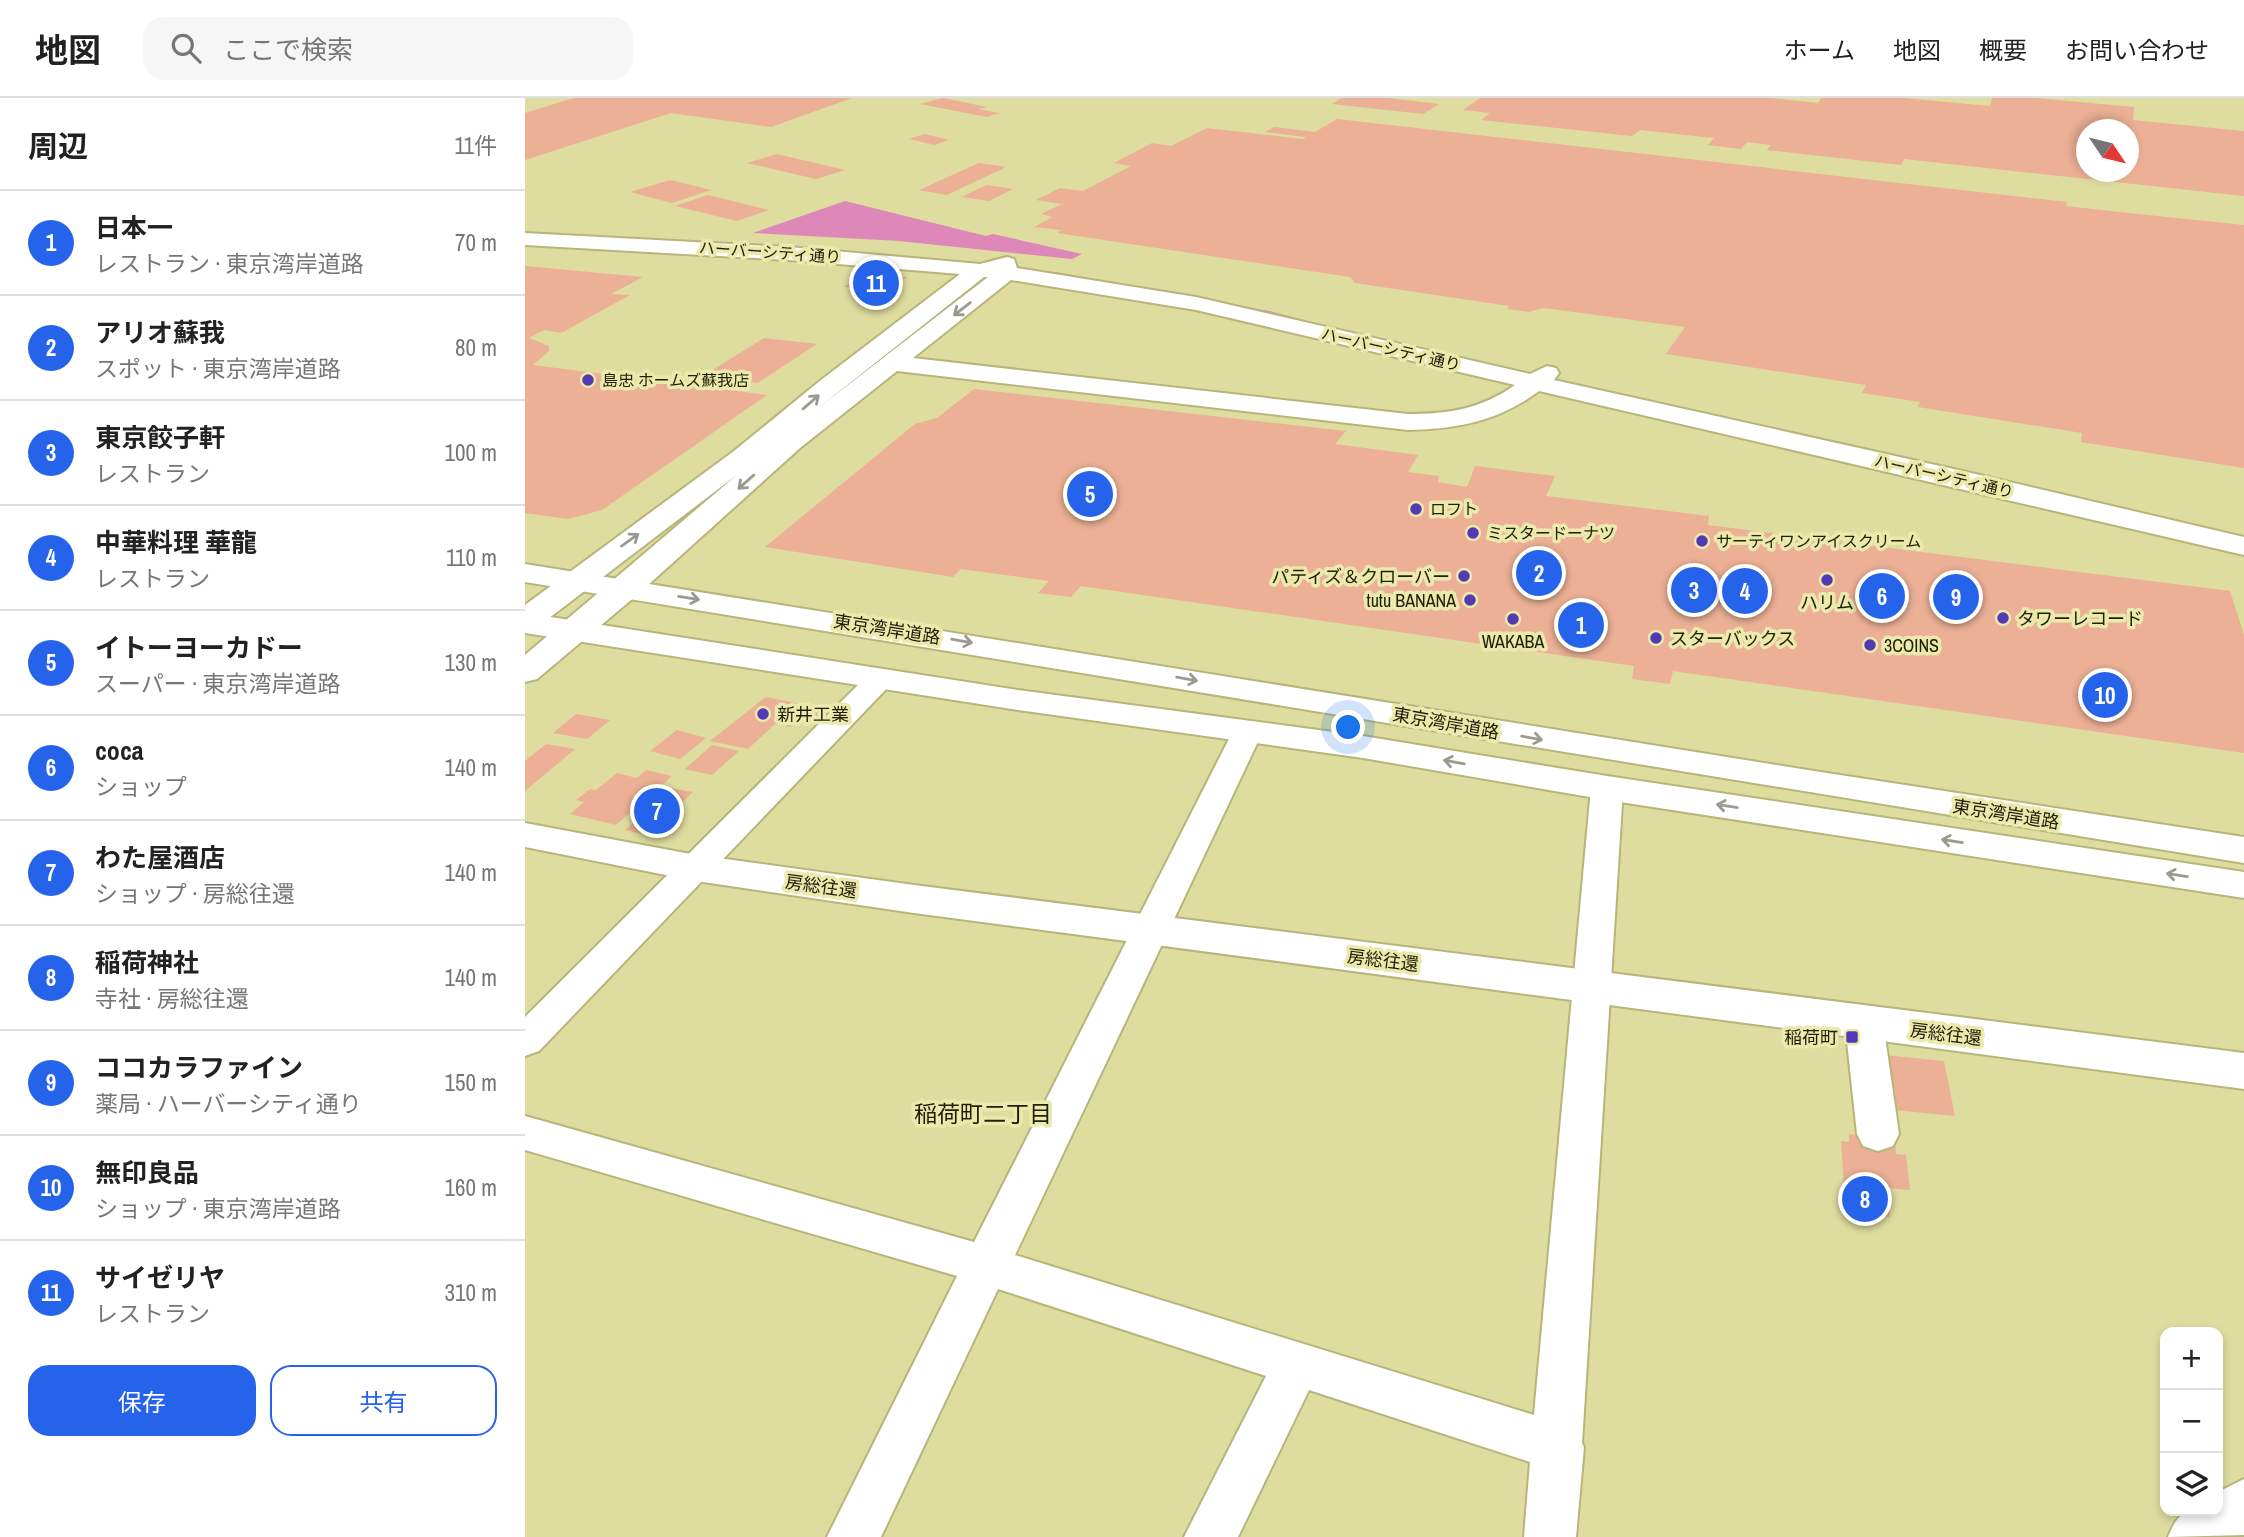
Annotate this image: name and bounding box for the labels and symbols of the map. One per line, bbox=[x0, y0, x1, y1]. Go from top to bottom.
north arrow bbox=[2076, 119, 2139, 182]
street label: ハーバーシティ通り bbox=[698, 236, 842, 268]
pin: 11 bbox=[853, 257, 899, 309]
one-way arrow bbox=[953, 302, 971, 317]
street label: ハーバーシティ通り bbox=[1319, 322, 1463, 376]
place label: 島忠 ホームズ蘇我店 bbox=[602, 369, 749, 391]
marker: 島忠 ホームズ蘇我店 bbox=[580, 372, 596, 388]
one-way arrow bbox=[802, 394, 820, 410]
street label: ハーバーシティ通り bbox=[1872, 449, 2016, 503]
pin: 5 bbox=[1067, 468, 1113, 520]
one-way arrow bbox=[737, 474, 755, 490]
place label: ロフト bbox=[1430, 498, 1478, 520]
marker: ロフト bbox=[1408, 501, 1424, 517]
place label: ミスタードーナツ bbox=[1487, 522, 1615, 544]
marker: ミスタードーナツ bbox=[1465, 525, 1481, 541]
place label: サーティワンアイスクリーム bbox=[1716, 530, 1921, 552]
one-way arrow bbox=[620, 532, 639, 547]
marker: サーティワンアイスクリーム bbox=[1694, 533, 1710, 549]
pin: 2 bbox=[1516, 547, 1562, 599]
place label: パティズ＆クローバー bbox=[1271, 564, 1450, 589]
pin: 3 bbox=[1671, 564, 1717, 616]
pin: 4 bbox=[1722, 565, 1768, 617]
marker: パティズ＆クローバー bbox=[1456, 568, 1472, 584]
pin: 6 bbox=[1859, 570, 1905, 622]
pin: 9 bbox=[1933, 571, 1979, 623]
marker: ハリム bbox=[1819, 572, 1835, 588]
place label: tutu BANANA bbox=[1367, 588, 1456, 613]
place label: ハリム bbox=[1800, 590, 1854, 615]
one-way arrow bbox=[677, 592, 700, 605]
marker: tutu BANANA bbox=[1462, 592, 1478, 608]
pin: 1 bbox=[1558, 599, 1604, 651]
place label: タワーレコード bbox=[2017, 606, 2143, 631]
street label: 東京湾岸道路 bbox=[832, 608, 942, 650]
marker: タワーレコード bbox=[1995, 610, 2011, 626]
marker: WAKABA bbox=[1505, 611, 1521, 627]
place label: スターバックス bbox=[1670, 626, 1795, 651]
place label: WAKABA bbox=[1482, 629, 1544, 654]
marker: スターバックス bbox=[1648, 630, 1664, 646]
place label: 3COINS bbox=[1884, 633, 1939, 658]
one-way arrow bbox=[950, 635, 973, 648]
marker: 3COINS bbox=[1862, 637, 1878, 653]
pin: 10 bbox=[2082, 669, 2128, 721]
one-way arrow bbox=[1175, 673, 1198, 686]
street label: 東京湾岸道路 bbox=[1391, 701, 1501, 745]
place label: 新井工業 bbox=[777, 702, 849, 727]
marker: 新井工業 bbox=[755, 706, 771, 722]
your location bbox=[1331, 710, 1365, 744]
one-way arrow bbox=[1520, 732, 1543, 745]
one-way arrow bbox=[1443, 755, 1466, 768]
pin: 7 bbox=[634, 785, 680, 837]
street label: 東京湾岸道路 bbox=[1951, 793, 2061, 835]
one-way arrow bbox=[1716, 800, 1739, 813]
one-way arrow bbox=[1941, 834, 1963, 847]
one-way arrow bbox=[2166, 868, 2188, 881]
street label: 房総往還 bbox=[784, 869, 858, 903]
street label: 房総往還 bbox=[1346, 943, 1420, 977]
street label: 房総往還 bbox=[1909, 1017, 1983, 1051]
place label: 稲荷町 bbox=[1784, 1025, 1838, 1050]
marker: 稲荷町 bbox=[1844, 1029, 1860, 1045]
district label: 稲荷町二丁目 bbox=[914, 1098, 1052, 1129]
pin: 8 bbox=[1842, 1173, 1888, 1225]

